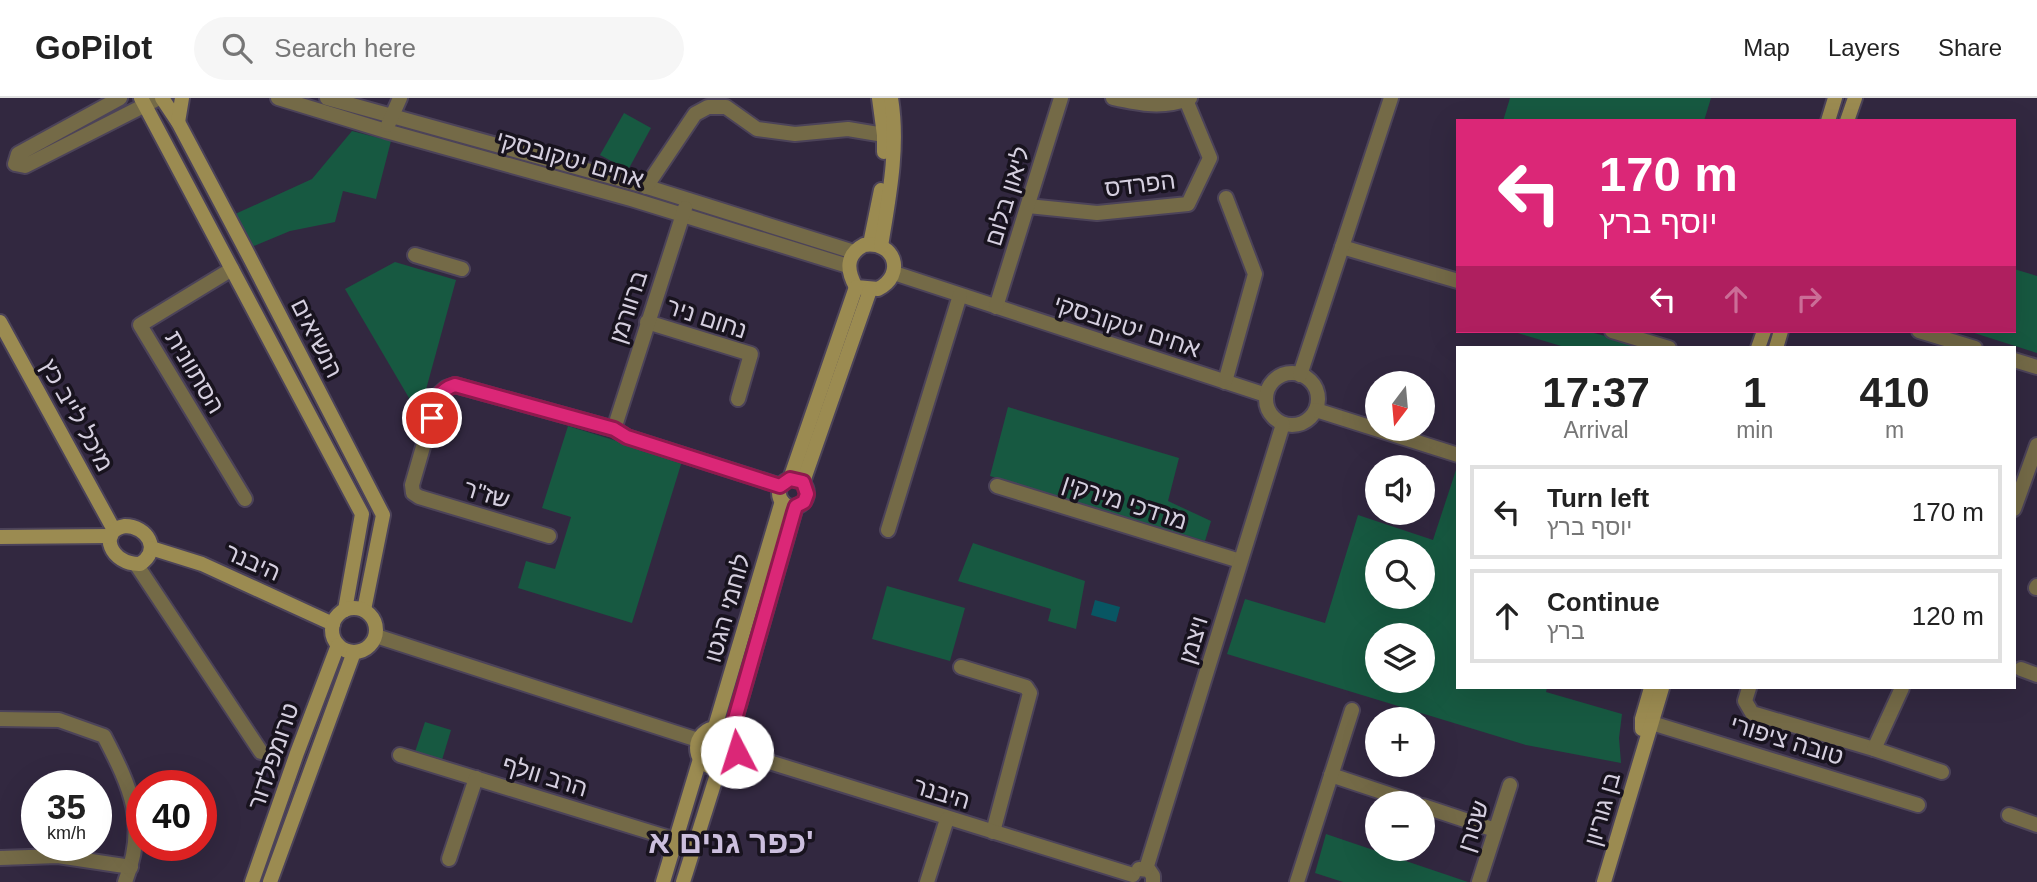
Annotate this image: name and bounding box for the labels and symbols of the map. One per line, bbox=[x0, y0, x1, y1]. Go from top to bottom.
street label: אחים יטקובסקי bbox=[493, 125, 647, 193]
street label: ליאון בלום bbox=[979, 143, 1035, 249]
street label: הפרדס bbox=[1103, 166, 1177, 202]
street label: ברוורמן bbox=[604, 267, 652, 347]
street label: אחים יטקובסקי bbox=[1050, 290, 1204, 362]
street label: נחום ניר bbox=[663, 292, 751, 344]
street label: הנשיאים bbox=[286, 294, 348, 382]
street label: הסתוונית bbox=[160, 326, 230, 418]
street label: מיכל לייב כץ bbox=[35, 354, 119, 476]
north arrow bbox=[1365, 371, 1435, 441]
pin bbox=[402, 388, 462, 448]
street label: מרדכי מירקין bbox=[1059, 469, 1191, 535]
street label: שז"ר bbox=[461, 474, 513, 514]
street label: היבנר bbox=[221, 538, 285, 586]
street label: לוחמי הגטו bbox=[699, 551, 755, 665]
street label: ויצמן bbox=[1173, 613, 1213, 667]
street label: טרומפלדור bbox=[242, 699, 304, 813]
street label: טובה ציפורי bbox=[1727, 710, 1847, 770]
position arrow bbox=[700, 715, 774, 789]
street label: הרב וולף bbox=[499, 750, 591, 802]
street label: בן גוריון bbox=[1579, 769, 1625, 849]
speed limit sign: 40 bbox=[126, 770, 217, 861]
street label: היבנר bbox=[911, 772, 973, 814]
street label: שטרן bbox=[1452, 797, 1494, 855]
district label: כפר גנים א' bbox=[648, 824, 814, 860]

